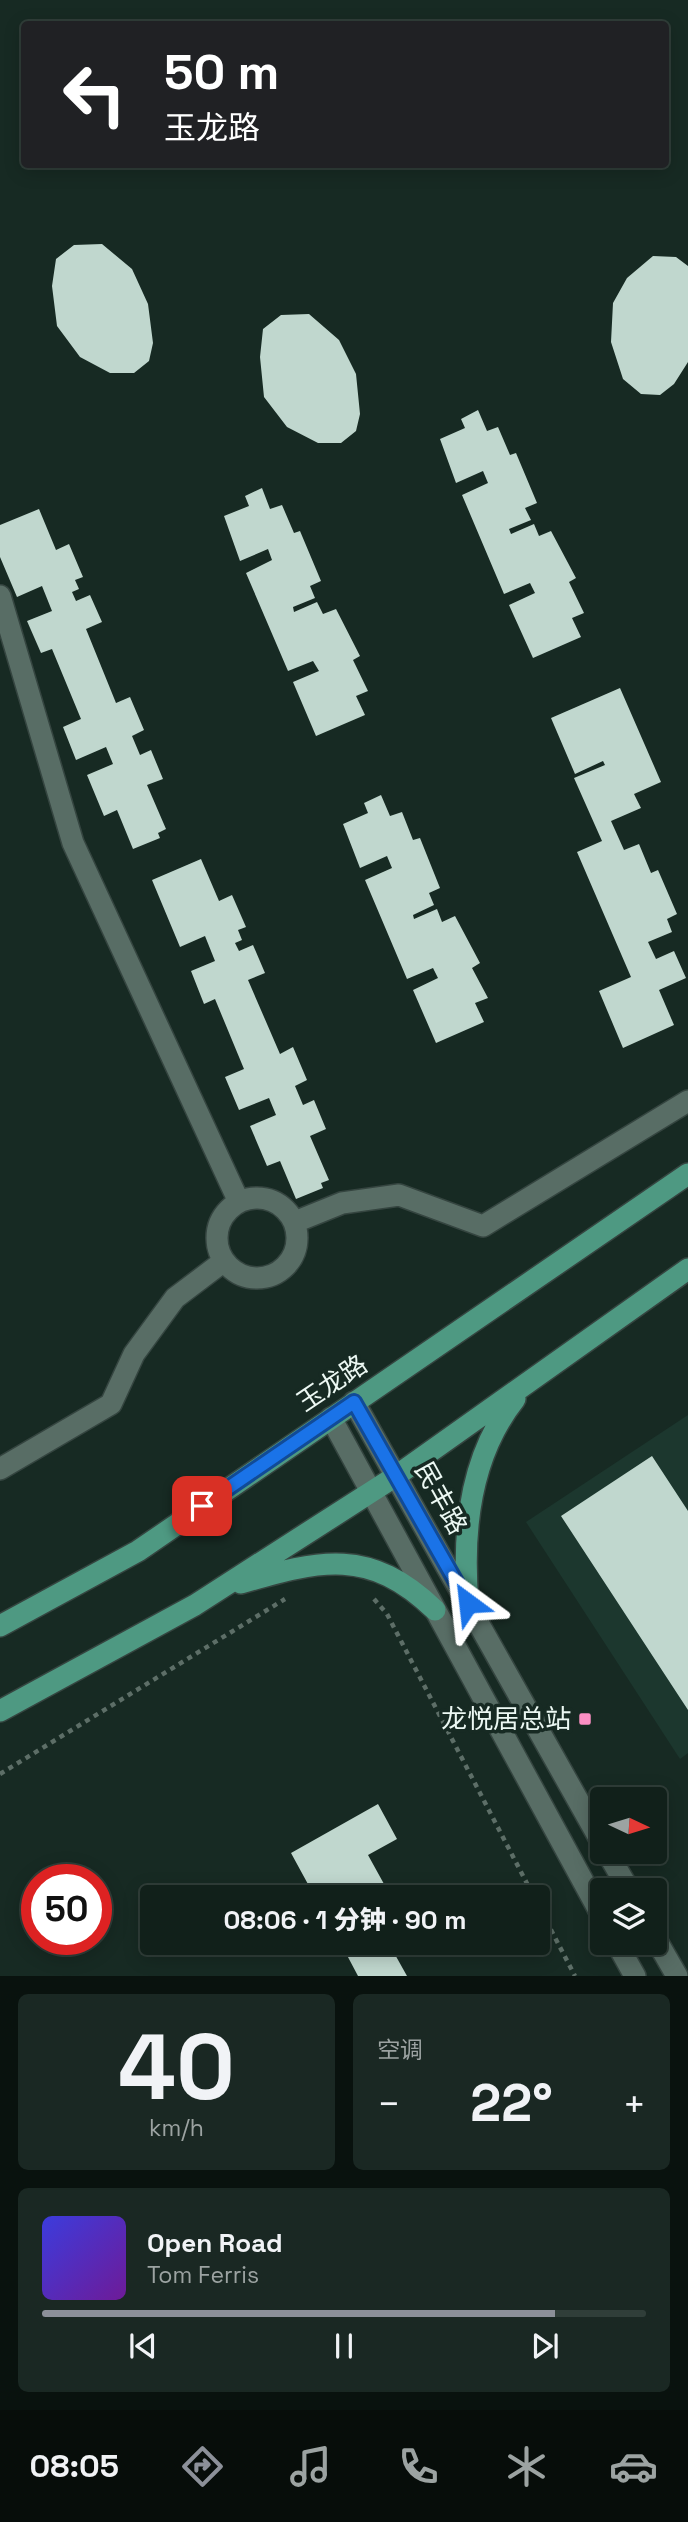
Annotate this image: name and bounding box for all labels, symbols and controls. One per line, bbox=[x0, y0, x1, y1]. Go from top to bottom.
text: 50 m bbox=[164, 41, 279, 103]
icon: left bbox=[49, 49, 140, 140]
text: 玉龙路 bbox=[164, 108, 260, 148]
street label: 玉龙路 bbox=[290, 1347, 374, 1419]
street label: 民丰路 bbox=[407, 1456, 475, 1540]
pin bbox=[172, 1476, 232, 1536]
icon: arrive bbox=[183, 1487, 221, 1525]
position arrow bbox=[431, 1566, 505, 1640]
place label: 龙悦居总站 bbox=[441, 1702, 571, 1736]
marker: 龙悦居总站 bbox=[577, 1711, 593, 1727]
north arrow bbox=[590, 1787, 667, 1864]
map controls bbox=[590, 1787, 667, 1955]
speed limit sign: 50 bbox=[21, 1864, 112, 1955]
button: layers bbox=[590, 1878, 667, 1955]
text: 08:06 · 1 分钟 · 90 m bbox=[224, 1903, 466, 1937]
text: 40 bbox=[118, 2009, 235, 2126]
text: 空调 bbox=[377, 2035, 423, 2065]
text: 22° bbox=[470, 2070, 553, 2136]
text: − bbox=[377, 2080, 401, 2128]
text: + bbox=[622, 2080, 646, 2128]
text: km/h bbox=[149, 2113, 204, 2143]
text: Open Road bbox=[147, 2226, 283, 2260]
text: Tom Ferris bbox=[147, 2260, 259, 2290]
icon: previous bbox=[124, 2327, 162, 2365]
icon: pause bbox=[325, 2327, 363, 2365]
icon: next bbox=[526, 2327, 564, 2365]
icon: directions bbox=[178, 2442, 227, 2491]
icon: music bbox=[286, 2442, 335, 2491]
icon: phone bbox=[394, 2442, 443, 2491]
icon: climate bbox=[502, 2442, 551, 2491]
icon: car bbox=[609, 2442, 658, 2491]
text: 08:05 bbox=[29, 2446, 119, 2486]

